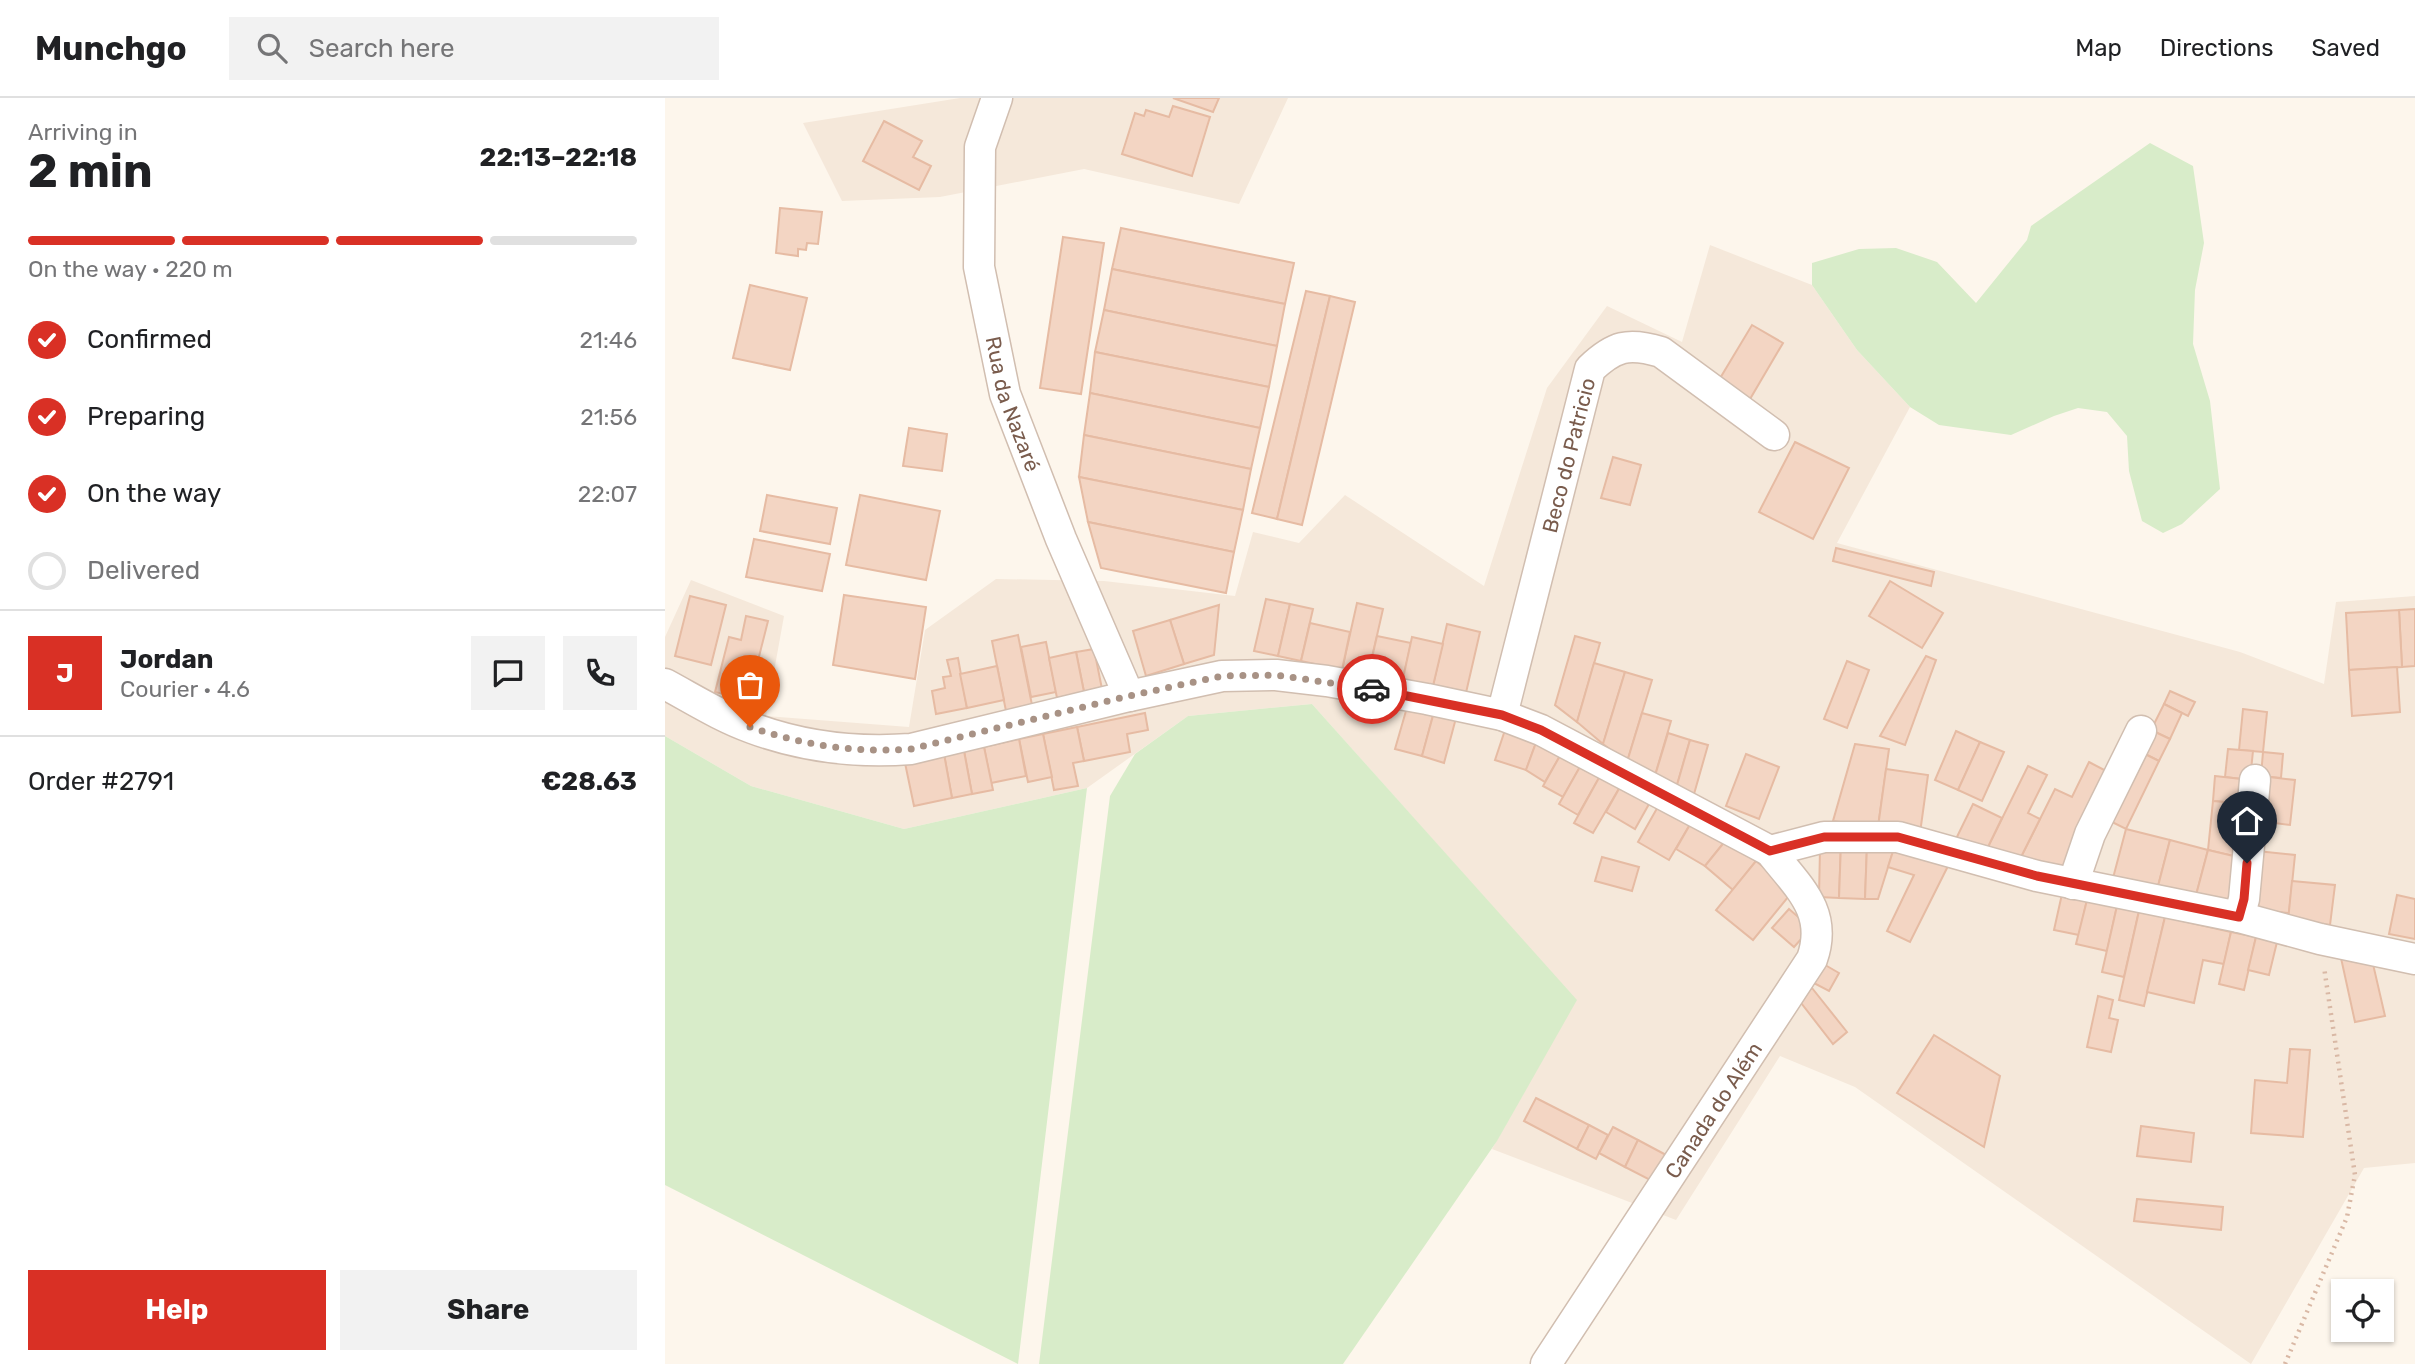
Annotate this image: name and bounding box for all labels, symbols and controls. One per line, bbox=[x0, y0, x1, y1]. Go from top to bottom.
search box bbox=[229, 17, 719, 80]
text: Munchgo bbox=[35, 29, 187, 68]
icon: search bbox=[253, 29, 291, 67]
text: Search here bbox=[309, 33, 455, 64]
text: Map bbox=[2075, 34, 2122, 62]
text: Directions bbox=[2160, 34, 2273, 62]
text: Saved bbox=[2311, 34, 2380, 62]
text: Arriving in bbox=[28, 118, 138, 146]
text: 22:13–22:18 bbox=[480, 142, 637, 173]
text: 2 min bbox=[28, 144, 153, 199]
text: On the way · 220 m bbox=[28, 255, 233, 283]
icon: check bbox=[28, 321, 66, 359]
text: Confirmed bbox=[87, 324, 212, 355]
text: 21:46 bbox=[580, 326, 637, 354]
street label: Rua da Nazaré bbox=[981, 334, 1046, 475]
street label: Beco do Patricio bbox=[1536, 375, 1600, 535]
icon: check bbox=[28, 398, 66, 436]
text: Preparing bbox=[87, 401, 205, 432]
text: 21:56 bbox=[580, 403, 637, 431]
icon: check bbox=[28, 475, 66, 513]
text: On the way bbox=[87, 478, 221, 509]
text: 22:07 bbox=[578, 480, 637, 508]
text: Delivered bbox=[87, 555, 200, 586]
button: chat bbox=[471, 636, 545, 710]
button: phone bbox=[563, 636, 637, 710]
text: Jordan bbox=[120, 644, 213, 675]
courier bbox=[1337, 654, 1407, 724]
pin bbox=[720, 655, 780, 727]
text: J bbox=[56, 658, 74, 689]
icon: bag bbox=[731, 666, 769, 704]
icon: car bbox=[1353, 670, 1391, 708]
text: Courier · 4.6 bbox=[120, 675, 250, 703]
text: Order #2791 bbox=[28, 766, 174, 797]
text: €28.63 bbox=[541, 766, 637, 797]
pin bbox=[2217, 791, 2277, 863]
icon: home bbox=[2228, 802, 2266, 840]
street label: Canada do Além bbox=[1659, 1037, 1767, 1183]
button: Help bbox=[28, 1270, 326, 1350]
button: Share bbox=[340, 1270, 637, 1350]
map controls bbox=[2331, 1279, 2394, 1342]
button: locate bbox=[2331, 1279, 2394, 1342]

